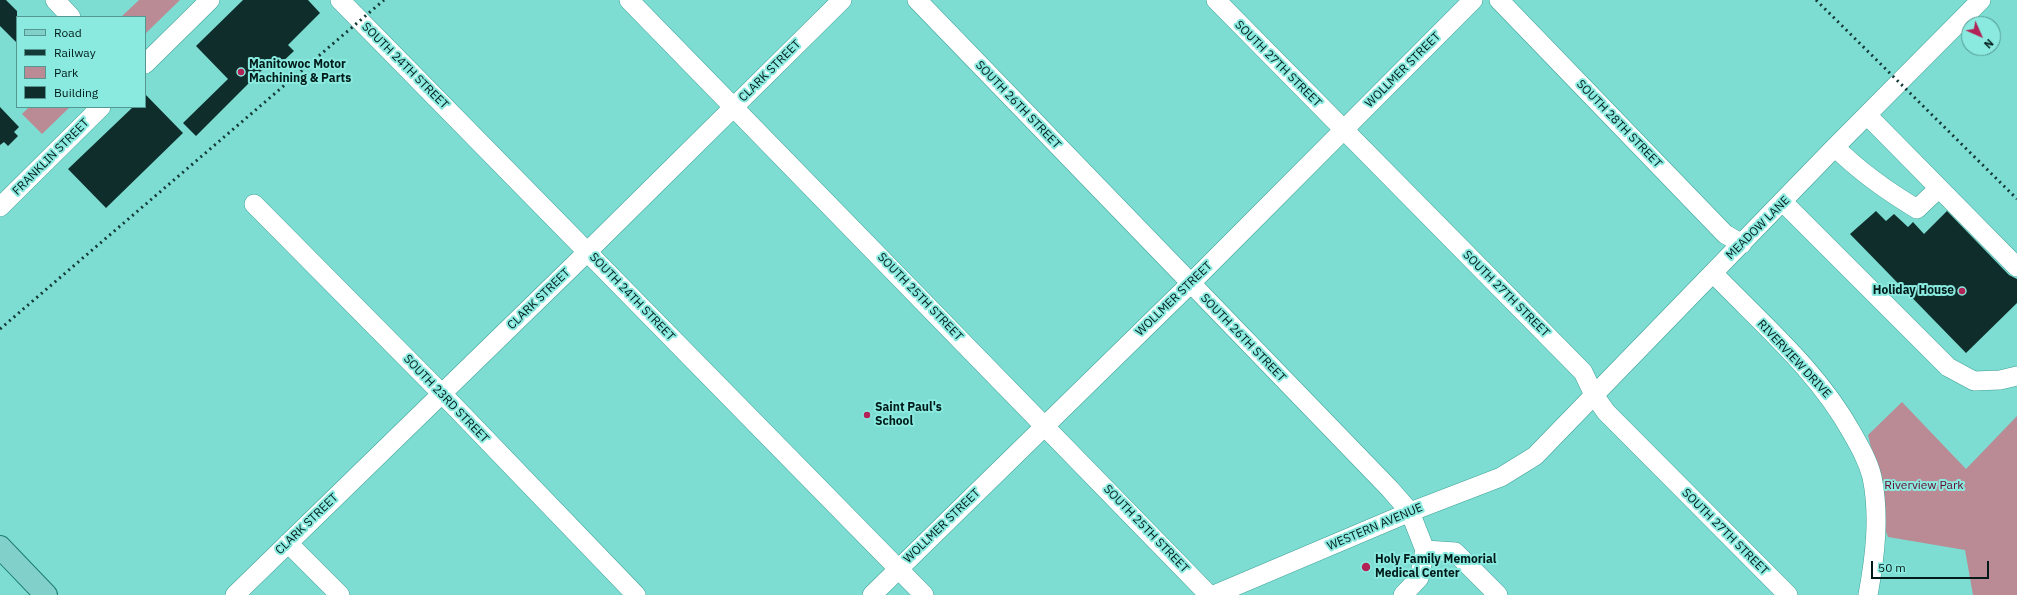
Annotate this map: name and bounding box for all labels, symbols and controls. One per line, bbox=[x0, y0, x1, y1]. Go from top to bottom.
legend bbox=[16, 16, 146, 108]
north arrow bbox=[1961, 16, 2001, 56]
street label: SOUTH 27TH STREET bbox=[1232, 18, 1324, 110]
street label: SOUTH 24TH STREET bbox=[359, 20, 451, 112]
text: Road bbox=[54, 25, 82, 40]
street label: WOLLMER STREET bbox=[1362, 29, 1444, 111]
text: N bbox=[1981, 36, 1997, 52]
street label: CLARK STREET bbox=[736, 37, 804, 105]
text: Railway bbox=[54, 45, 96, 60]
place label: Manitowoc Motor Machining & Parts bbox=[249, 58, 351, 86]
street label: SOUTH 26TH STREET bbox=[972, 58, 1064, 152]
text: Park bbox=[54, 65, 78, 80]
marker: Manitowoc Motor Machining & Parts bbox=[236, 67, 246, 77]
street label: SOUTH 28TH STREET bbox=[1573, 77, 1665, 171]
text: Building bbox=[54, 85, 98, 100]
street label: FRANKLIN STREET bbox=[10, 116, 92, 198]
street label: MEADOW LANE bbox=[1723, 193, 1793, 263]
street label: SOUTH 27TH STREET bbox=[1460, 248, 1552, 340]
street label: SOUTH 24TH STREET bbox=[586, 250, 678, 344]
street label: SOUTH 25TH STREET bbox=[874, 250, 966, 344]
street label: WOLLMER STREET bbox=[1133, 259, 1215, 339]
street label: CLARK STREET bbox=[505, 265, 573, 333]
place label: Holiday House bbox=[1873, 284, 1954, 298]
marker: Holiday House bbox=[1957, 286, 1967, 296]
street label: SOUTH 26TH STREET bbox=[1197, 291, 1289, 385]
street label: RIVERVIEW DRIVE bbox=[1754, 317, 1834, 401]
street label: SOUTH 23RD STREET bbox=[400, 352, 492, 446]
place label: Saint Paul's School bbox=[875, 401, 942, 429]
marker: Saint Paul's School bbox=[862, 410, 872, 420]
park label: Riverview Park bbox=[1884, 479, 1964, 493]
street label: SOUTH 25TH STREET bbox=[1100, 482, 1192, 576]
street label: WOLLMER STREET bbox=[901, 486, 983, 566]
street label: SOUTH 27TH STREET bbox=[1679, 486, 1771, 578]
street label: CLARK STREET bbox=[273, 490, 341, 558]
street label: WESTERN AVENUE bbox=[1325, 500, 1425, 554]
place label: Holy Family Memorial Medical Center bbox=[1375, 553, 1496, 581]
scale bar bbox=[1873, 553, 1991, 579]
text: 50 m bbox=[1878, 560, 1906, 575]
marker: Holy Family Memorial Medical Center bbox=[1360, 561, 1372, 573]

